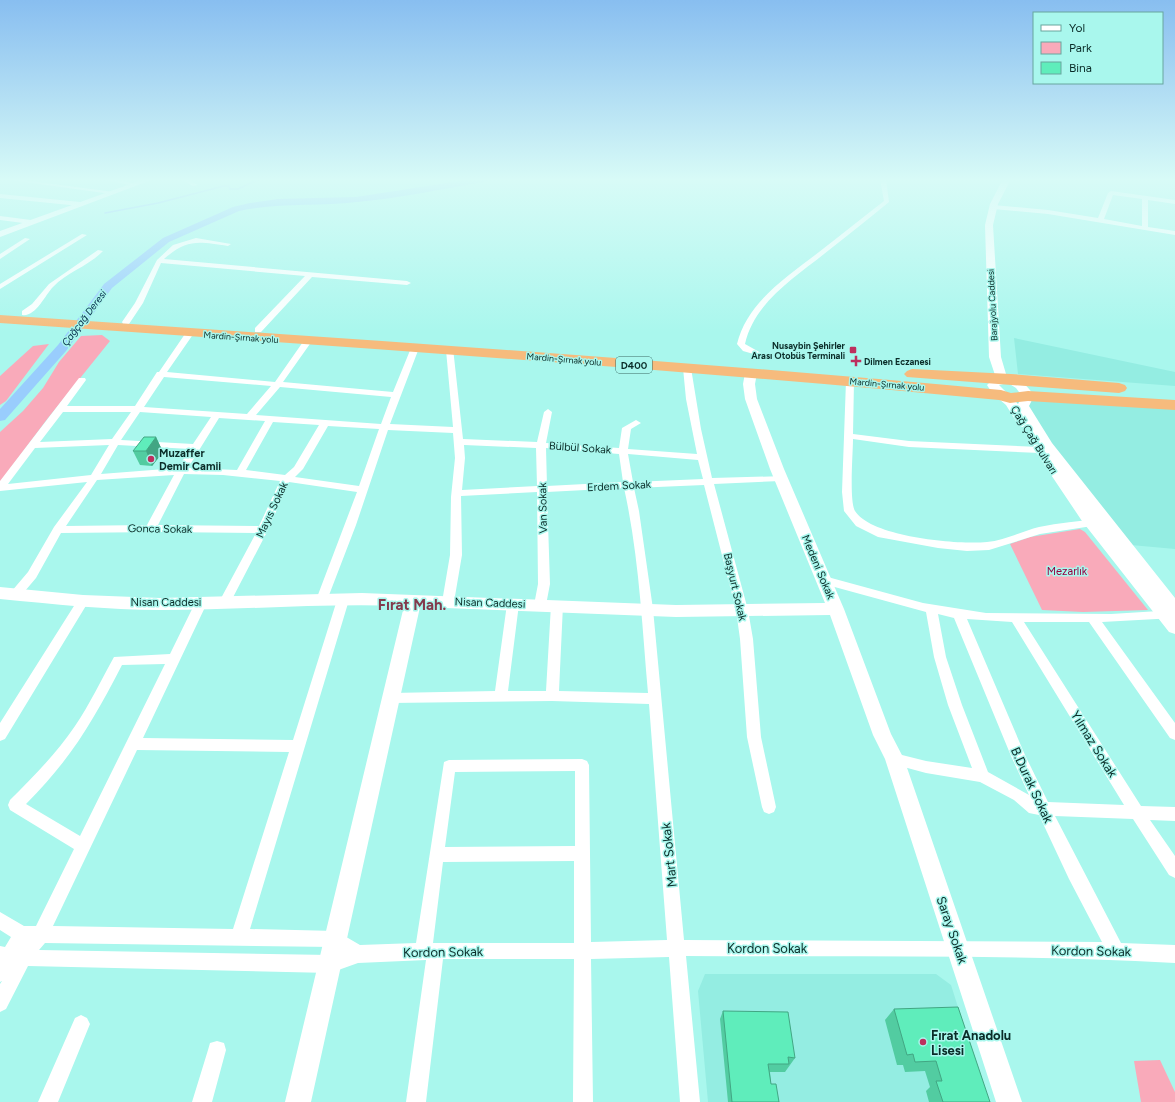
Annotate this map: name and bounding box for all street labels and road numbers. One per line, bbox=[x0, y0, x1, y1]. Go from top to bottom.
street label: Barajyolu Caddesi bbox=[985, 269, 999, 341]
street label: Mardin-Şırnak yolu bbox=[203, 329, 279, 345]
street label: Mardin-Şırnak yolu bbox=[526, 350, 602, 368]
road number: D400 bbox=[616, 357, 652, 373]
street label: Mardin-Şırnak yolu bbox=[849, 375, 925, 393]
street label: Çağ Çağ Bulvarı bbox=[1008, 403, 1060, 477]
street label: Bülbül Sokak bbox=[548, 439, 612, 457]
street label: Erdem Sokak bbox=[587, 478, 652, 494]
street label: Mayıs Sokak bbox=[253, 479, 291, 540]
street label: Van Sokak bbox=[536, 482, 550, 534]
street label: Gonca Sokak bbox=[128, 522, 193, 536]
street label: Medeni Sokak bbox=[799, 533, 838, 602]
street label: Başyurt Sokak bbox=[721, 552, 749, 623]
street label: Nisan Caddesi bbox=[454, 595, 526, 611]
street label: Nisan Caddesi bbox=[131, 596, 201, 609]
street label: Yılmaz Sokak bbox=[1068, 708, 1121, 781]
street label: B.Durak Sokak bbox=[1008, 745, 1056, 826]
street label: Mart Sokak bbox=[658, 821, 680, 888]
street label: Saray Sokak bbox=[933, 894, 971, 966]
street label: Kordon Sokak bbox=[727, 941, 808, 956]
street label: Kordon Sokak bbox=[1051, 943, 1132, 959]
street label: Kordon Sokak bbox=[403, 944, 484, 960]

